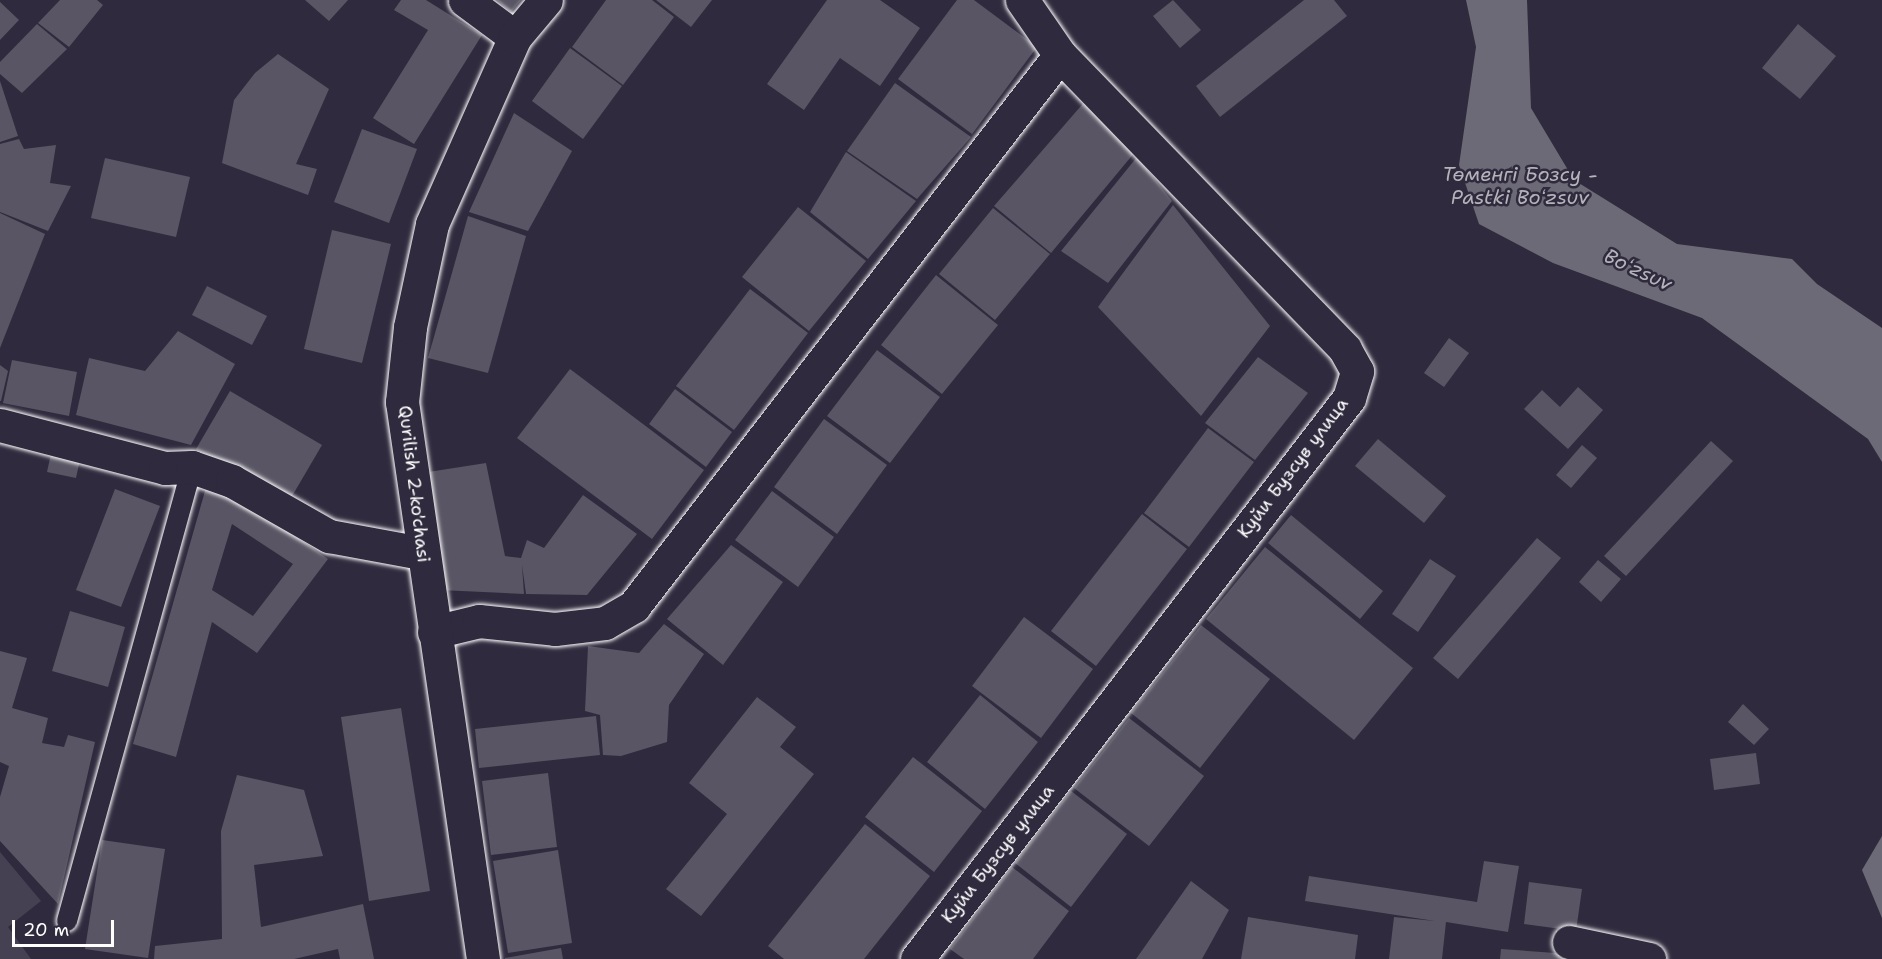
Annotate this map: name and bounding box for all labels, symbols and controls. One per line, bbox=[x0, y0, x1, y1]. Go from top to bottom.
water label: Төменгі Бозсу - Pastki Boʻzsuv bbox=[1442, 163, 1598, 210]
water label: Boʻzsuv bbox=[1600, 244, 1676, 296]
street label: Куйи Бузсув улица bbox=[1233, 394, 1353, 542]
street label: Qurilish 2-ko'chasi bbox=[394, 404, 434, 564]
street label: Куйи Бузсув улица bbox=[937, 780, 1059, 928]
scale bar bbox=[15, 908, 117, 946]
text: 20 m bbox=[23, 918, 69, 942]

